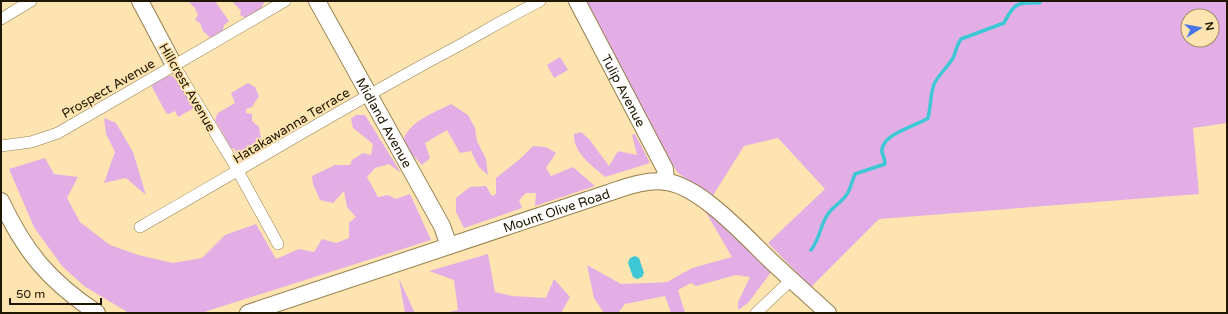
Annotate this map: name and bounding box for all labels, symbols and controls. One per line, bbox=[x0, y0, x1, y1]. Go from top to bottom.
north arrow bbox=[1180, 8, 1220, 48]
text: N bbox=[1202, 21, 1217, 32]
street label: Hillcrest Avenue bbox=[155, 40, 219, 135]
street label: Tulip Avenue bbox=[597, 52, 649, 130]
street label: Prospect Avenue bbox=[59, 56, 158, 122]
street label: Midland Avenue bbox=[352, 75, 415, 171]
street label: Hatakawanna Terrace bbox=[230, 85, 353, 167]
street label: Mount Olive Road bbox=[501, 186, 612, 236]
scale bar bbox=[10, 280, 101, 306]
text: 50 m bbox=[16, 287, 45, 301]

